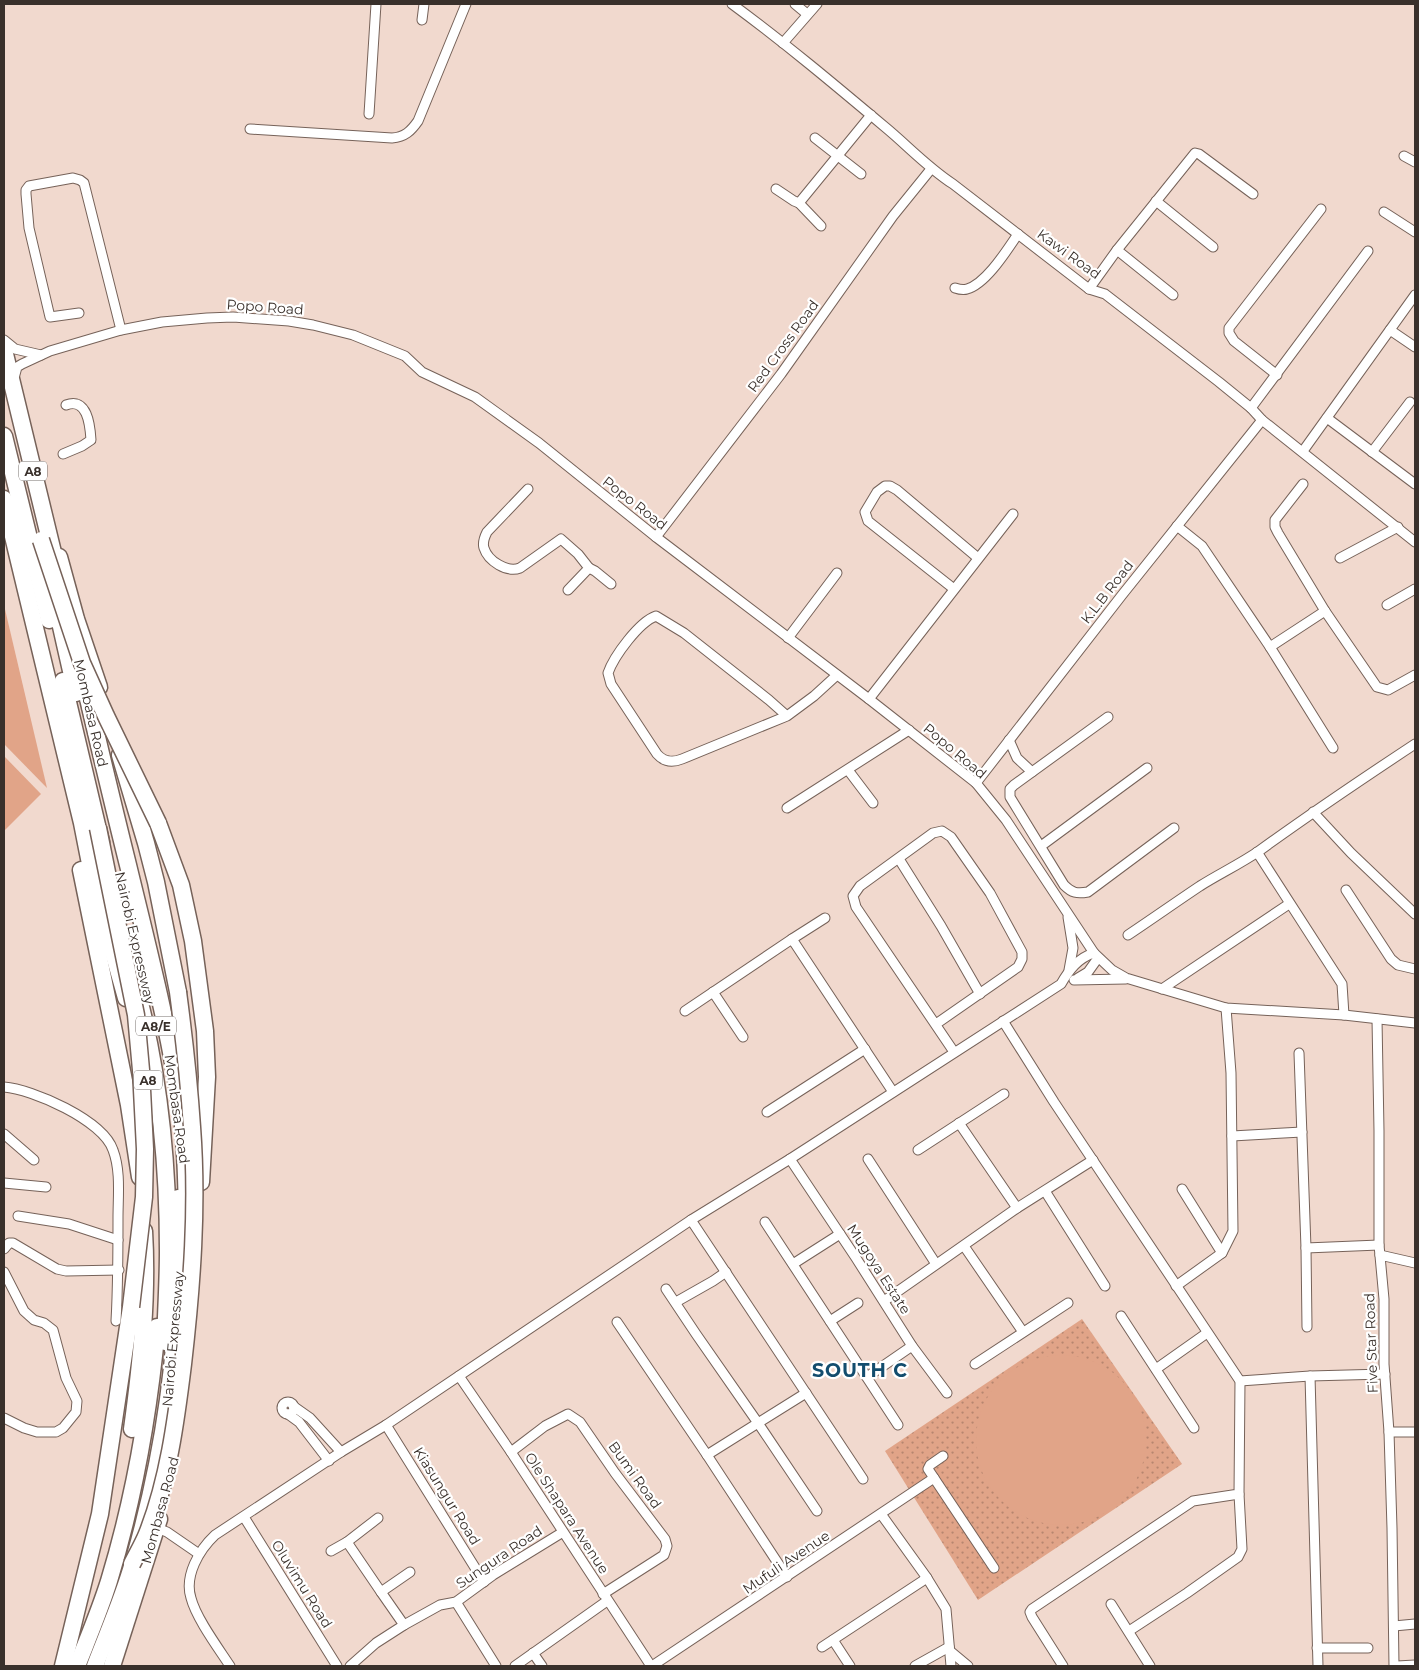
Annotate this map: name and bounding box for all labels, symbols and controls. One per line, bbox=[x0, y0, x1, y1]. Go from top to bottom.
street label: Kawi Road bbox=[1034, 225, 1104, 283]
street label: Popo Road bbox=[226, 295, 304, 319]
street label: Red Cross Road bbox=[743, 296, 823, 396]
road number: A8 bbox=[19, 462, 47, 481]
street label: Popo Road bbox=[599, 472, 671, 534]
street label: K.L.B Road bbox=[1077, 557, 1137, 627]
street label: Mombasa Road bbox=[70, 657, 112, 769]
street label: Popo Road bbox=[920, 719, 990, 783]
street label: Nairobi Expressway bbox=[111, 870, 159, 1007]
road number: A8/E bbox=[136, 1016, 176, 1036]
street label: Mombasa Road bbox=[160, 1053, 194, 1165]
road number: A8 bbox=[134, 1070, 162, 1090]
street label: Mugoya Estate bbox=[843, 1221, 915, 1317]
street label: Nairobi Expressway bbox=[158, 1270, 188, 1407]
street label: Five Star Road bbox=[1360, 1293, 1382, 1393]
district label: SOUTH C bbox=[812, 1359, 908, 1382]
street label: Bumi Road bbox=[605, 1438, 665, 1512]
street label: Kiasungur Road bbox=[410, 1443, 484, 1549]
street label: Ole Shapara Avenue bbox=[521, 1449, 613, 1577]
street label: Mombasa Road bbox=[137, 1455, 183, 1565]
street label: Sungura Road bbox=[452, 1522, 546, 1592]
street label: Mufuli Avenue bbox=[739, 1526, 833, 1598]
street label: Oluvimu Road bbox=[268, 1536, 336, 1632]

